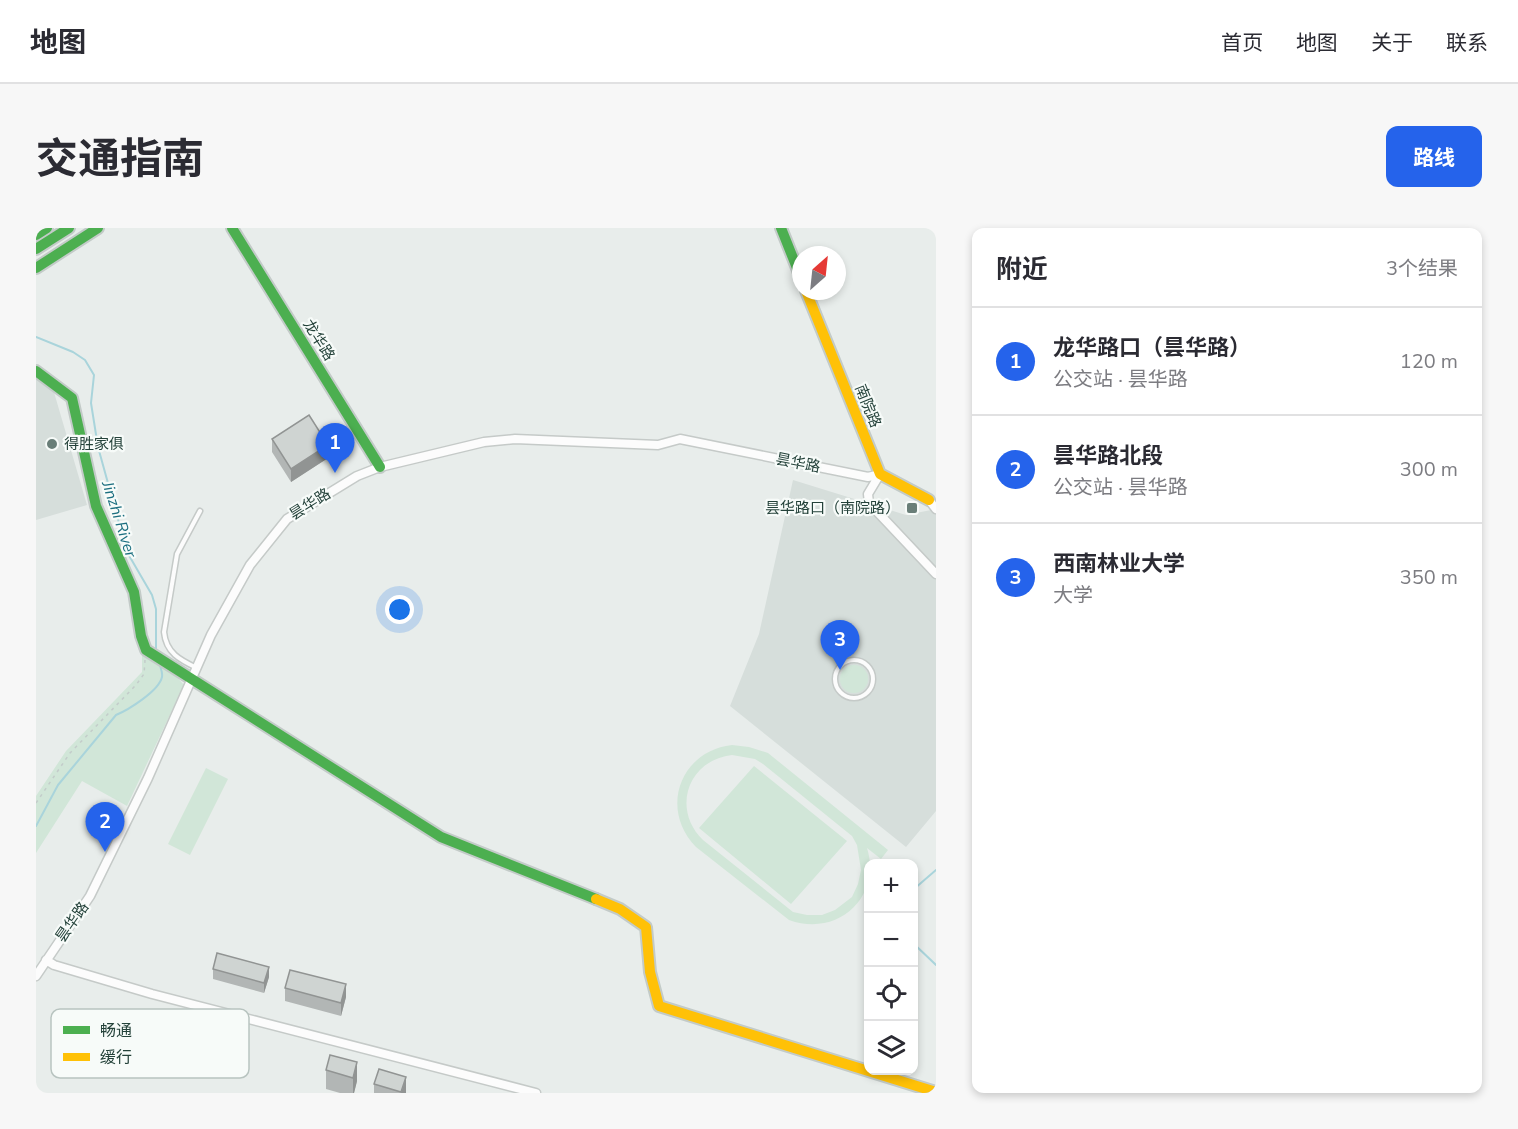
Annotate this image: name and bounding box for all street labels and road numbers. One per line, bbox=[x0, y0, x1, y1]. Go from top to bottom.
street label: 龙华路 bbox=[299, 316, 339, 364]
street label: 南院路 bbox=[850, 381, 886, 431]
street label: 昙华路 bbox=[774, 449, 822, 477]
street label: 昙华路 bbox=[286, 484, 334, 524]
street label: 昙华路 bbox=[51, 898, 93, 946]

